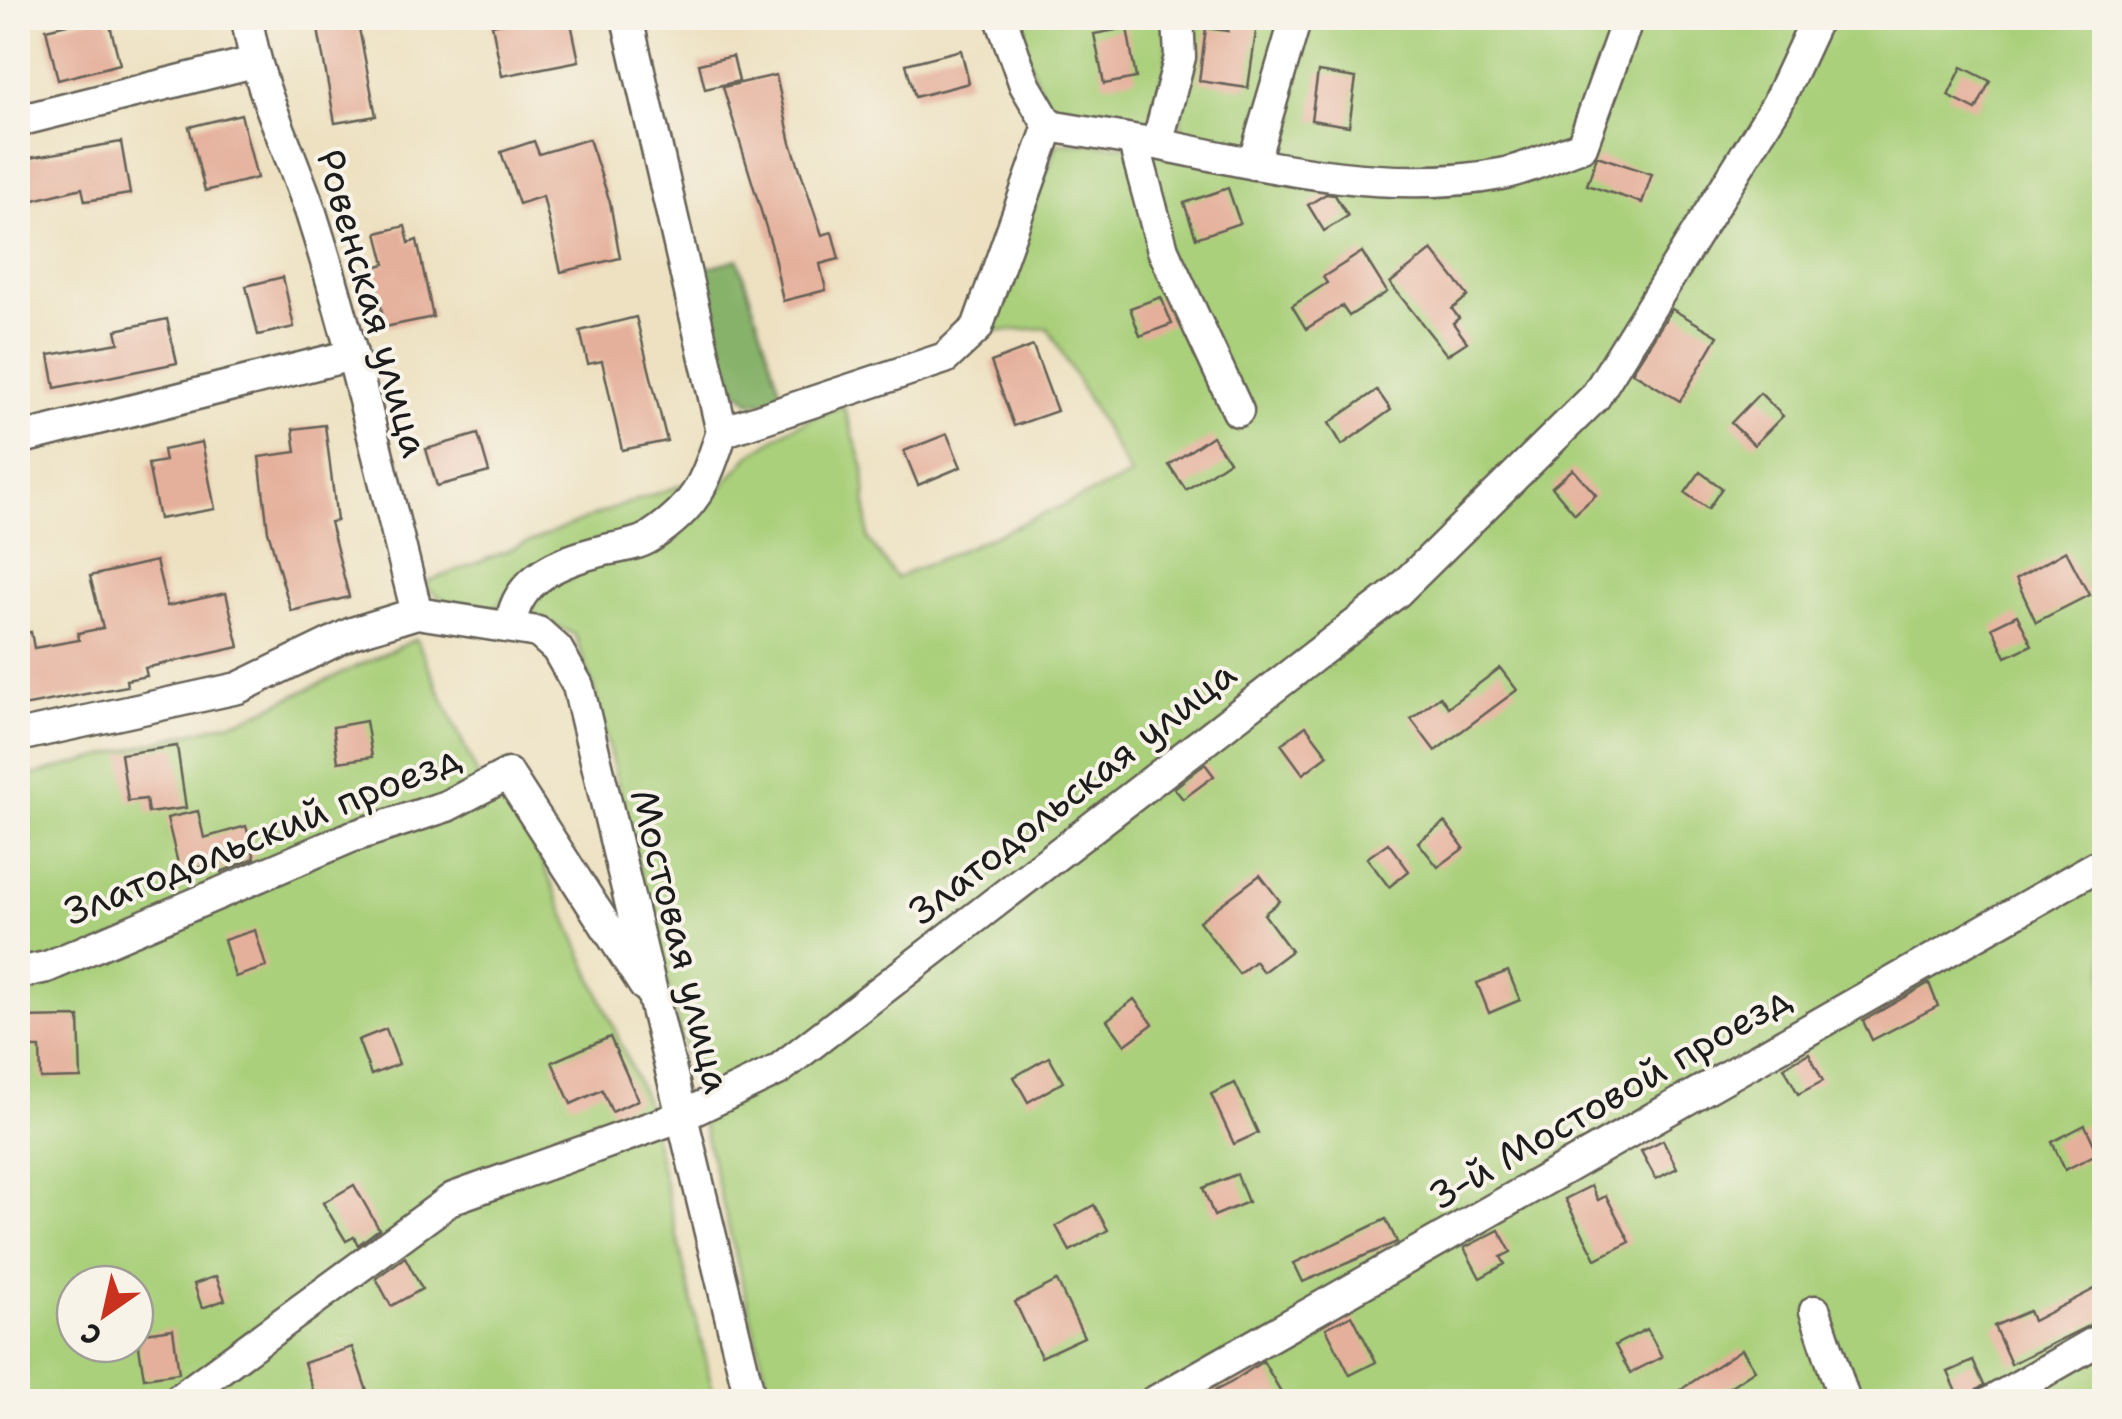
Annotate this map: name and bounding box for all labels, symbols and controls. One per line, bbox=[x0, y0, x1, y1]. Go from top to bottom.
street label: Ровенская улица bbox=[305, 143, 441, 463]
street label: Златодольская улица bbox=[898, 648, 1246, 936]
street label: Златодольский проезд bbox=[56, 731, 468, 937]
street label: Мостовая улица bbox=[619, 784, 744, 1099]
street label: 3-й Мостовой проезд bbox=[1419, 972, 1799, 1222]
north arrow bbox=[55, 1264, 155, 1364]
text: С bbox=[73, 1314, 109, 1355]

